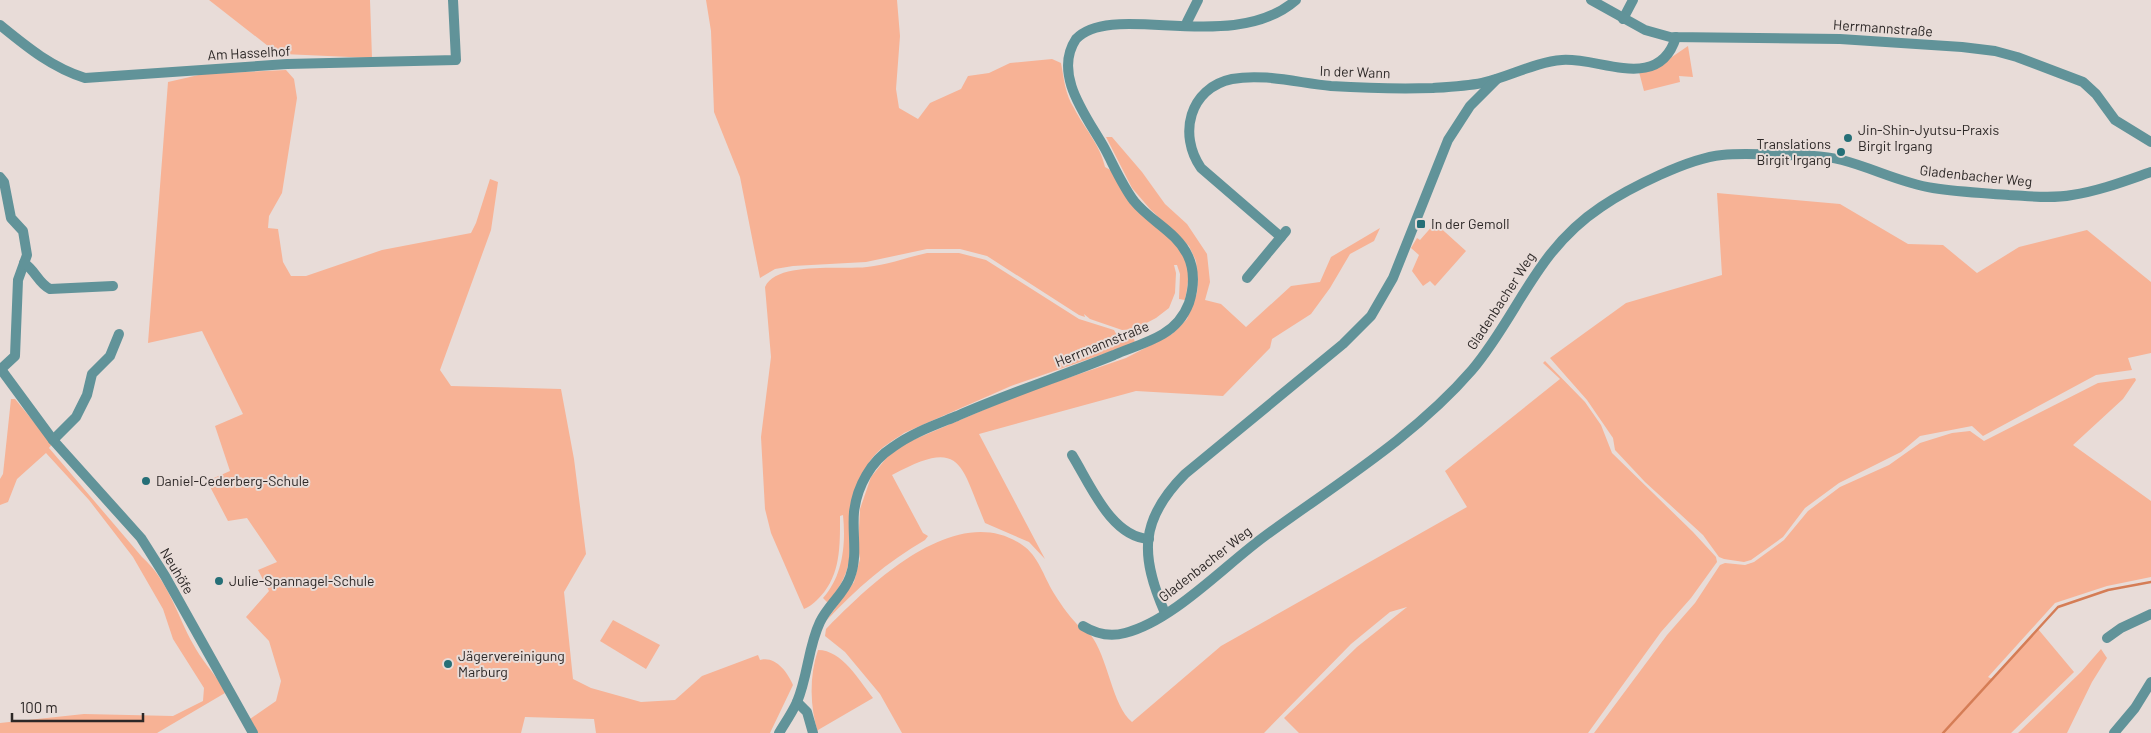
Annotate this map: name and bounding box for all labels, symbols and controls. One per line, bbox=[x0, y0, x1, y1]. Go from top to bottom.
street label: Herrmannstraße bbox=[1833, 16, 1933, 39]
street label: Am Hasselhof bbox=[207, 42, 291, 63]
street label: In der Wann bbox=[1319, 62, 1391, 81]
place label: Jin-Shin-Jyutsu-Praxis Birgit Irgang bbox=[1858, 121, 2000, 154]
marker: Jin-Shin-Jyutsu-Praxis Birgit Irgang bbox=[1842, 132, 1854, 144]
place label: Translations Birgit Irgang bbox=[1756, 135, 1831, 168]
marker: Translations Birgit Irgang bbox=[1835, 146, 1847, 158]
street label: Gladenbacher Weg bbox=[1919, 161, 2033, 190]
place label: In der Gemoll bbox=[1431, 215, 1510, 232]
marker: In der Gemoll bbox=[1415, 218, 1427, 230]
street label: Gladenbacher Weg bbox=[1463, 249, 1538, 353]
street label: Herrmannstraße bbox=[1052, 317, 1151, 370]
place label: Daniel-Cederberg-Schule bbox=[156, 472, 309, 489]
marker: Daniel-Cederberg-Schule bbox=[140, 475, 152, 487]
street label: Gladenbacher Weg bbox=[1155, 522, 1254, 605]
street label: Neuhöfe bbox=[157, 544, 198, 597]
place label: Julie-Spannagel-Schule bbox=[229, 572, 375, 589]
marker: Julie-Spannagel-Schule bbox=[213, 575, 225, 587]
place label: Jägervereinigung Marburg bbox=[458, 647, 565, 680]
marker: Jägervereinigung Marburg bbox=[442, 658, 454, 670]
scale bar bbox=[12, 690, 144, 722]
text: 100 m bbox=[20, 698, 58, 716]

